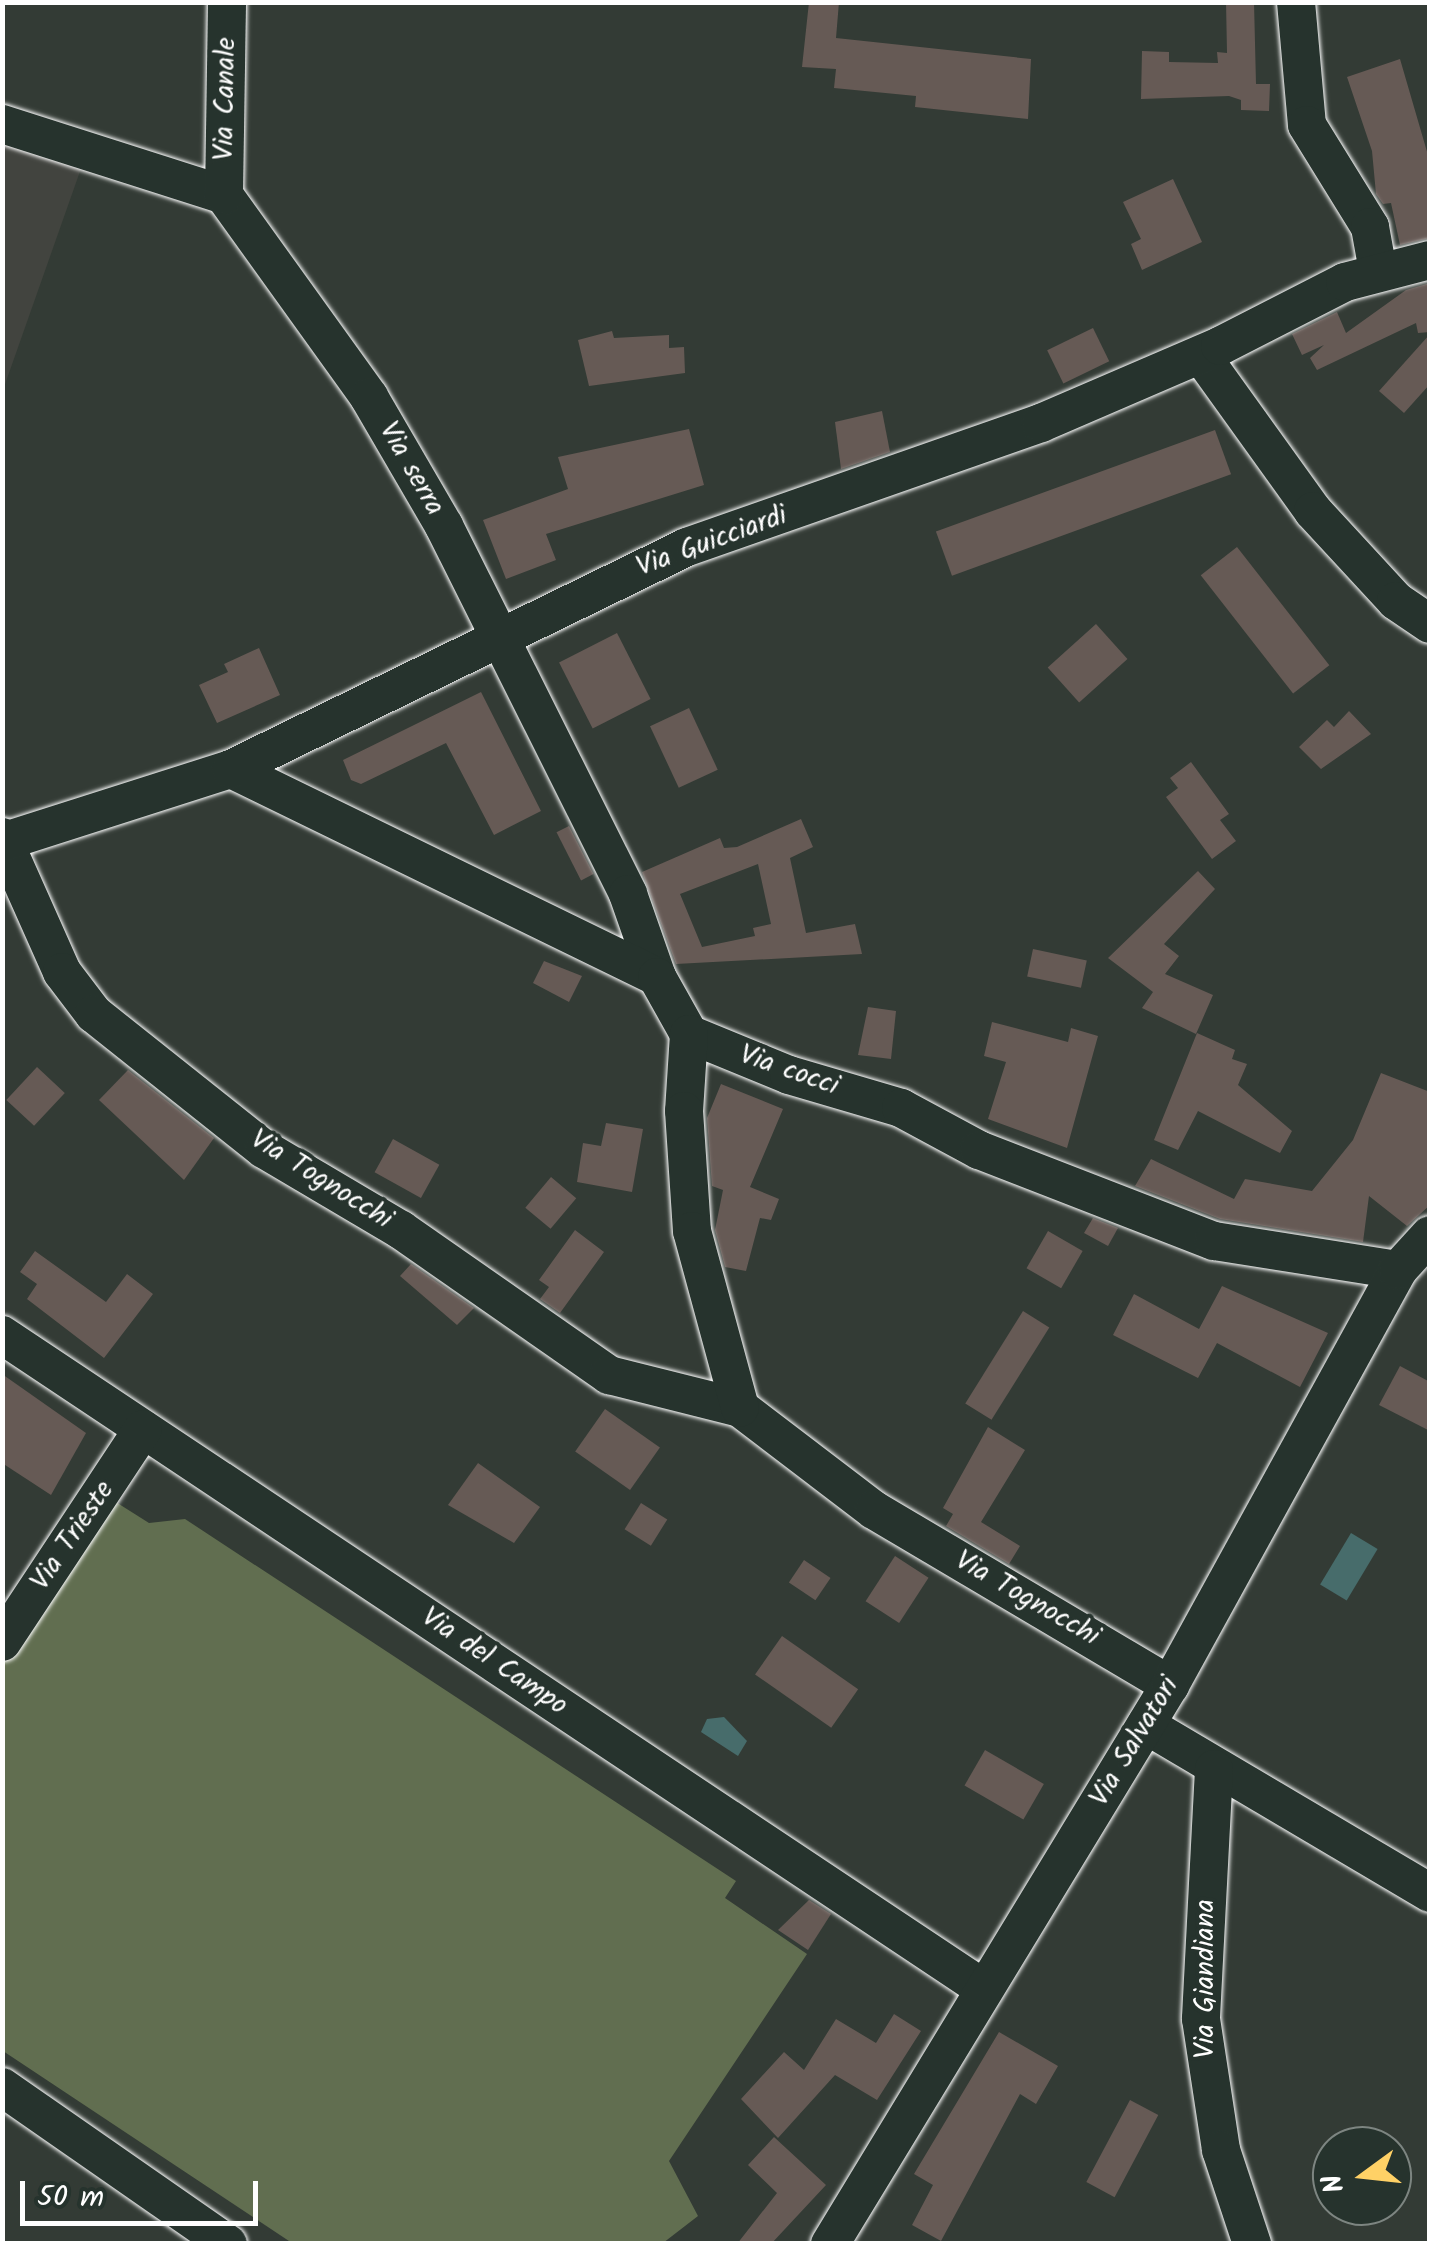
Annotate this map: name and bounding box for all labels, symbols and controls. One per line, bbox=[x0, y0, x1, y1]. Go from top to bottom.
street label: Via Canale bbox=[208, 37, 244, 161]
street label: Via serra bbox=[371, 416, 451, 522]
street label: Via Guicciardi bbox=[632, 499, 792, 585]
street label: Via cocci bbox=[735, 1038, 843, 1104]
street label: Via Tognocchi bbox=[244, 1123, 398, 1237]
street label: Via Trieste bbox=[24, 1475, 122, 1597]
street label: Via Tognocchi bbox=[949, 1544, 1105, 1654]
street label: Via del Campo bbox=[415, 1601, 573, 1723]
street label: Via Salvatori bbox=[1083, 1671, 1187, 1813]
street label: Via Giandiana bbox=[1189, 1899, 1223, 2059]
north arrow bbox=[1312, 2126, 1412, 2226]
scale bar bbox=[25, 2161, 262, 2223]
text: N bbox=[1310, 2169, 1358, 2198]
text: 50 m bbox=[37, 2174, 104, 2222]

